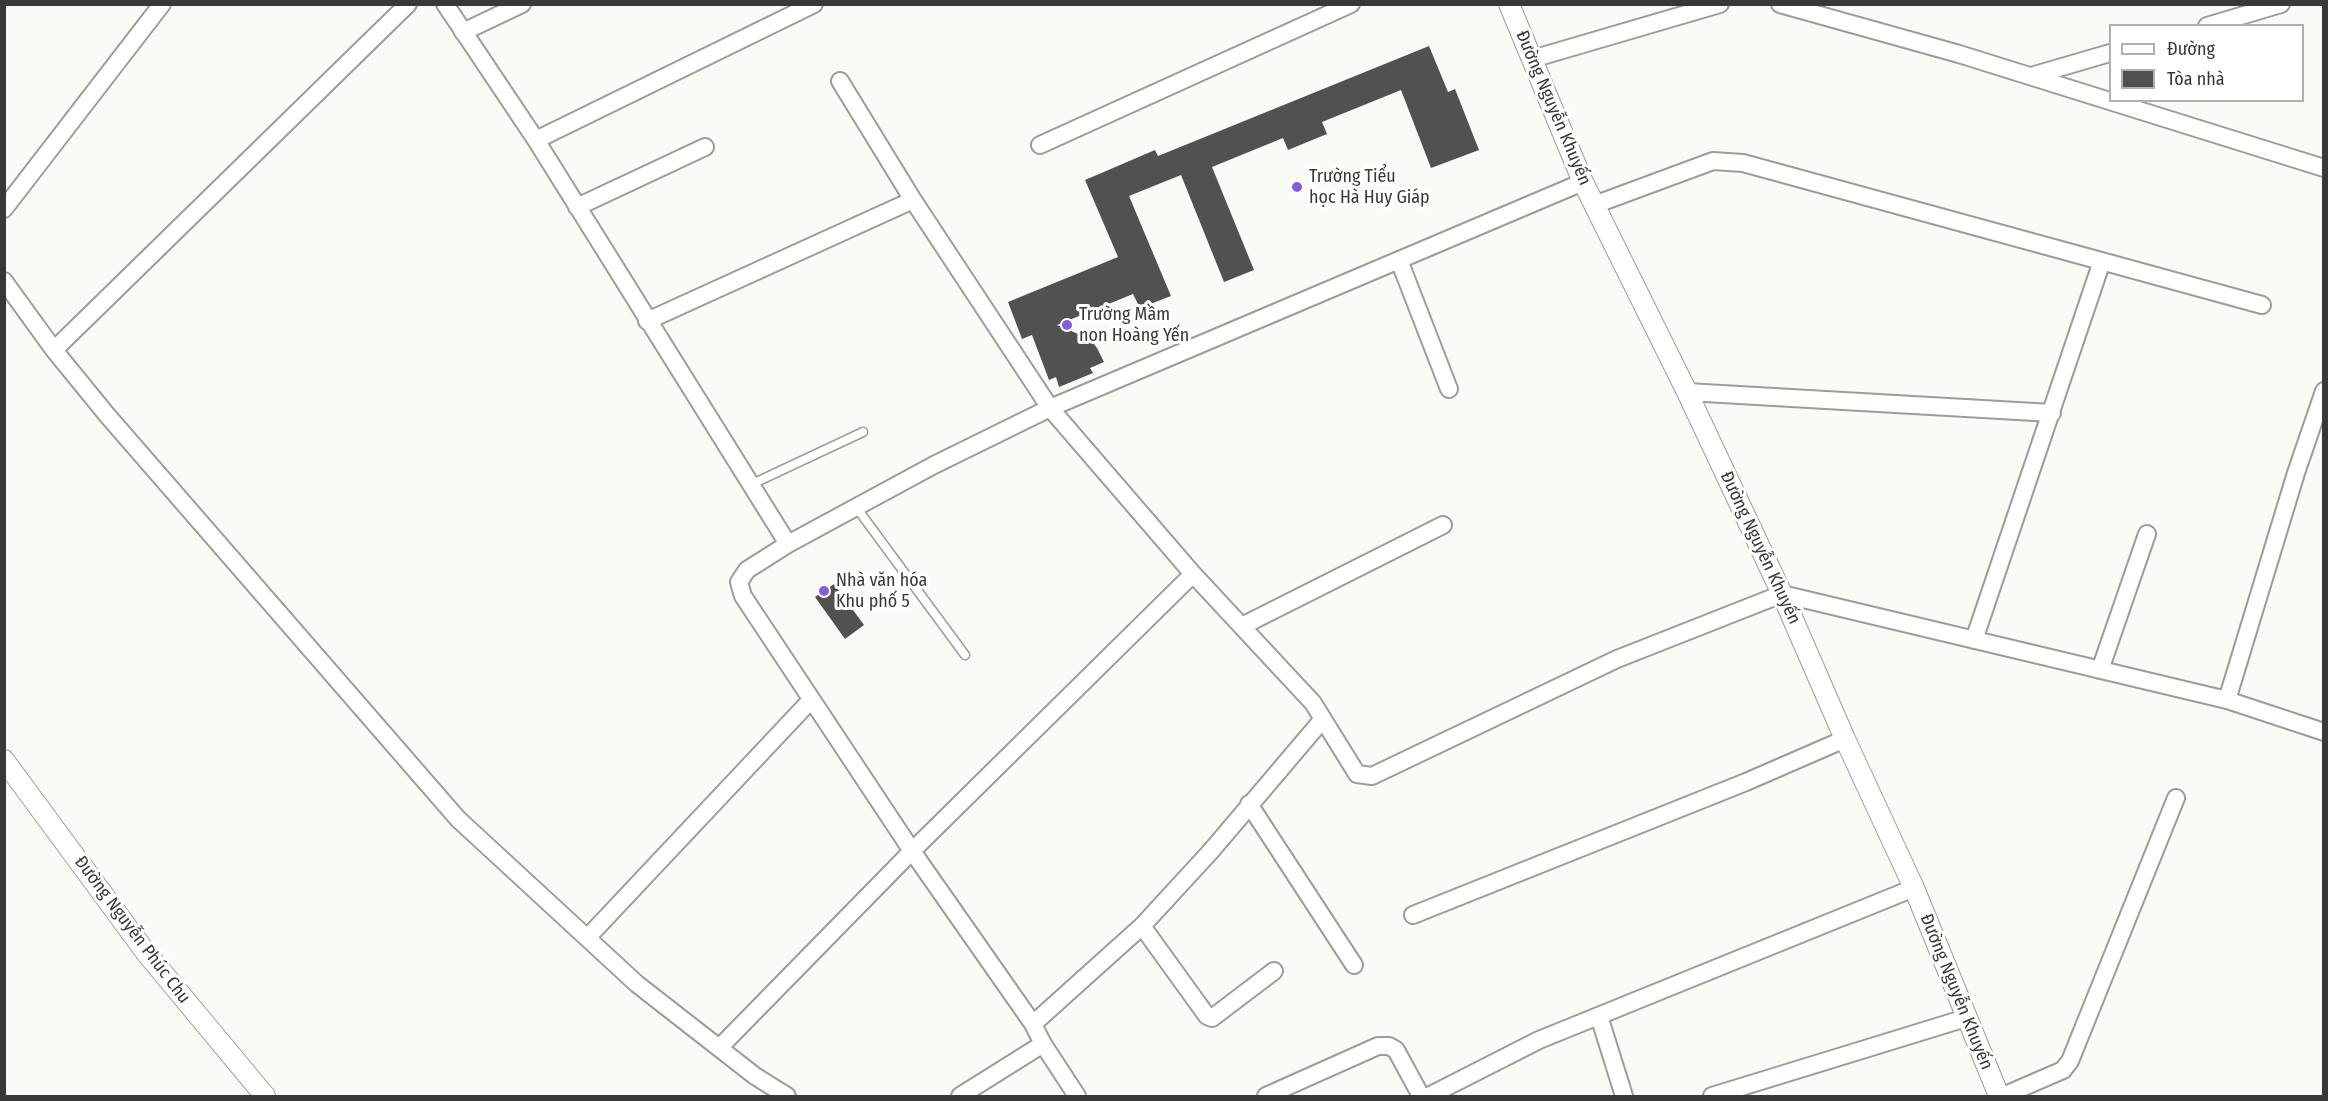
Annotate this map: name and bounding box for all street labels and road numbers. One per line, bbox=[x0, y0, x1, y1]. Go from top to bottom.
street label: Đường Nguyễn Khuyến bbox=[1511, 27, 1595, 189]
street label: Đường Nguyễn Khuyến bbox=[1715, 468, 1805, 628]
street label: Đường Nguyễn Phúc Chu bbox=[69, 852, 195, 1008]
street label: Đường Nguyễn Khuyến bbox=[1915, 911, 1997, 1073]

